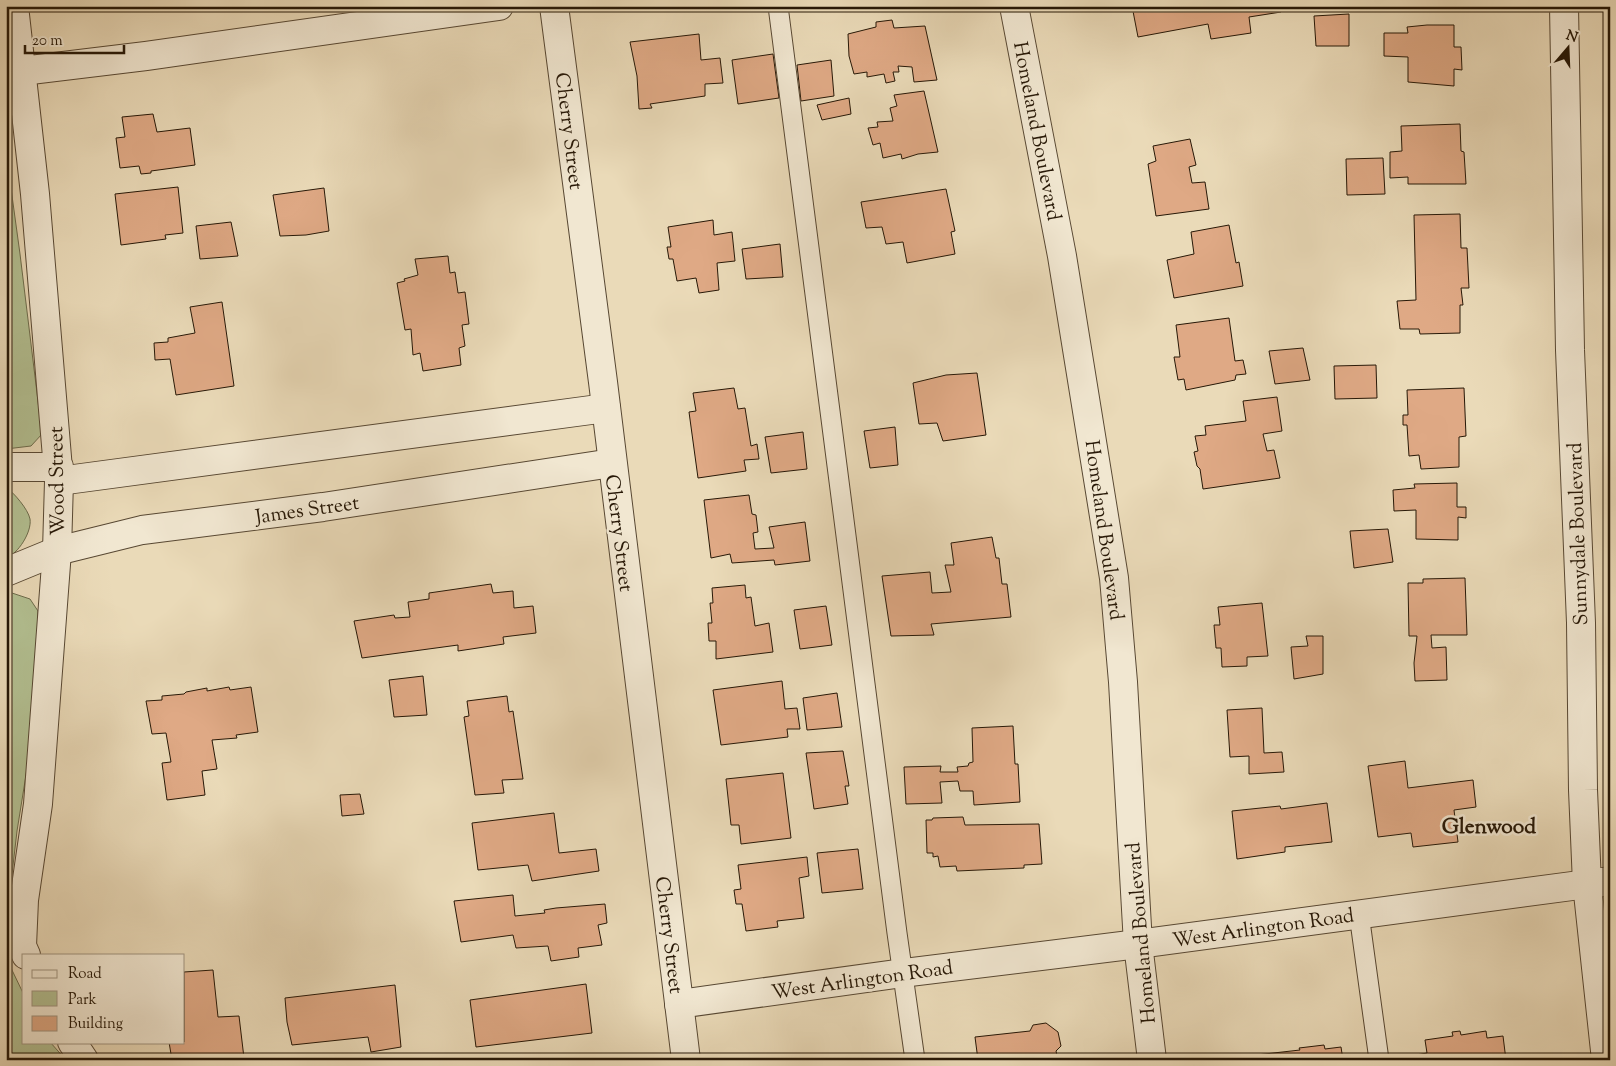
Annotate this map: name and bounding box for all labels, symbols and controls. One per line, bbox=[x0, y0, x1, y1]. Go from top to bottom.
scale bar bbox=[25, 22, 124, 54]
north arrow bbox=[1544, 22, 1594, 72]
text: N bbox=[1563, 26, 1580, 49]
text: 20 m bbox=[32, 31, 63, 52]
street label: Homeland Boulevard bbox=[1004, 39, 1067, 224]
street label: Cherry Street bbox=[546, 71, 589, 192]
street label: Wood Street bbox=[43, 426, 74, 536]
street label: Homeland Boulevard bbox=[1076, 438, 1130, 622]
street label: Sunnydale Boulevard bbox=[1562, 442, 1597, 626]
street label: Cherry Street bbox=[596, 473, 639, 594]
street label: James Street bbox=[253, 490, 361, 533]
district label: Glenwood bbox=[1442, 813, 1536, 843]
street label: Homeland Boulevard bbox=[1120, 841, 1165, 1025]
street label: Cherry Street bbox=[646, 875, 689, 996]
street label: West Arlington Road bbox=[1171, 902, 1356, 957]
legend bbox=[22, 954, 185, 1044]
street label: West Arlington Road bbox=[770, 954, 955, 1009]
text: Road bbox=[68, 964, 102, 985]
text: Park bbox=[68, 990, 97, 1011]
text: Building bbox=[68, 1014, 123, 1035]

